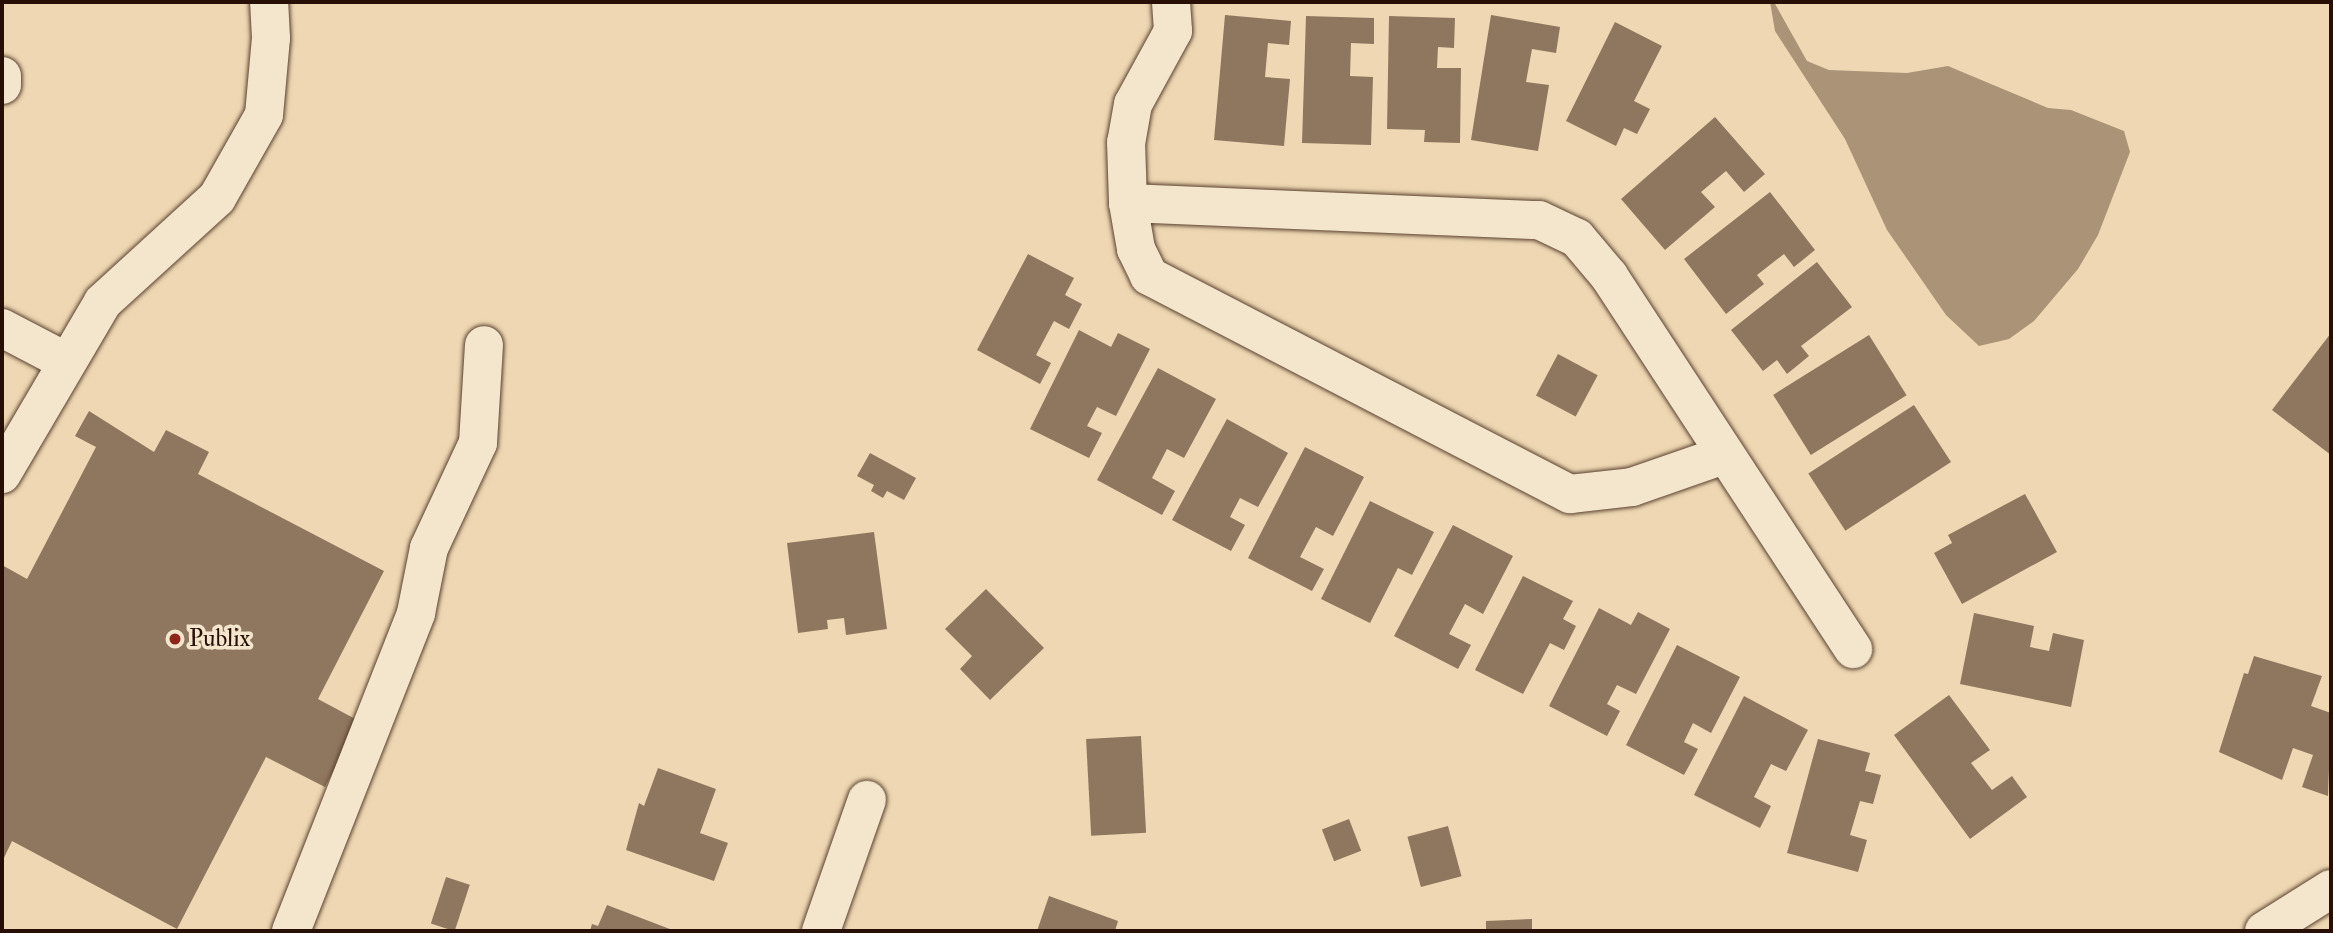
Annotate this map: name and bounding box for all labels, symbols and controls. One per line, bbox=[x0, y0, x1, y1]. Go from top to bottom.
place label: Publix bbox=[189, 625, 250, 653]
marker: Publix bbox=[167, 631, 183, 647]

